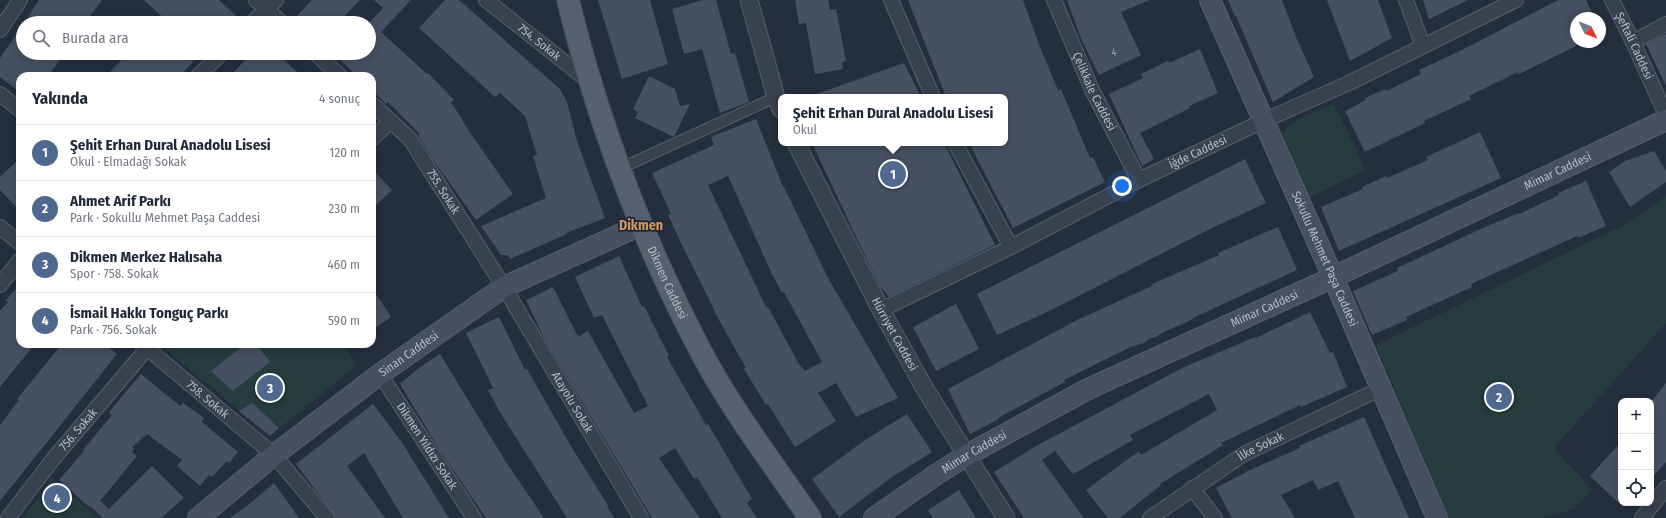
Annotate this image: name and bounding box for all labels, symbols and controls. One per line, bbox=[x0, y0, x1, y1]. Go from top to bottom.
street label: Şeftali Caddesi bbox=[1612, 10, 1656, 82]
north arrow bbox=[1570, 12, 1606, 48]
search box bbox=[16, 16, 376, 60]
street label: 754. Sokak bbox=[515, 21, 564, 64]
icon: search bbox=[30, 27, 52, 49]
text: Burada ara bbox=[62, 29, 129, 47]
house number: 4 bbox=[1112, 47, 1117, 59]
street label: Çelikkale Caddesi bbox=[1070, 50, 1119, 133]
text: Yakında bbox=[32, 88, 88, 109]
text: 4 sonuç bbox=[319, 91, 360, 106]
popup bbox=[778, 94, 1008, 146]
text: Şehit Erhan Dural Anadolu Lisesi bbox=[793, 104, 993, 122]
text: Okul bbox=[793, 122, 817, 137]
street label: İğde Caddesi bbox=[1166, 132, 1229, 172]
text: Şehit Erhan Dural Anadolu Lisesi bbox=[70, 136, 271, 154]
text: 1 bbox=[42, 145, 48, 160]
text: 120 m bbox=[329, 145, 360, 160]
street label: Mimar Caddesi bbox=[1522, 149, 1594, 193]
text: Okul · Elmadağı Sokak bbox=[70, 154, 186, 169]
pin: 1 bbox=[880, 159, 906, 189]
street label: 755. Sokak bbox=[424, 167, 463, 217]
your location bbox=[1112, 176, 1132, 196]
street label: Sokullu Mehmet Paşa Caddesi bbox=[1289, 189, 1360, 329]
text: Ahmet Arif Parkı bbox=[70, 192, 171, 210]
text: 2 bbox=[42, 201, 48, 216]
text: 230 m bbox=[329, 201, 360, 216]
text: Park · Sokullu Mehmet Paşa Caddesi bbox=[70, 210, 260, 225]
district label: Dikmen bbox=[619, 217, 663, 234]
street label: Dikmen Caddesi bbox=[644, 244, 690, 321]
text: Dikmen Merkez Halısaha bbox=[70, 248, 222, 266]
text: 3 bbox=[42, 257, 48, 272]
text: 460 m bbox=[327, 257, 360, 272]
text: Spor · 758. Sokak bbox=[70, 266, 159, 281]
street label: Mimar Caddesi bbox=[1228, 287, 1300, 330]
street label: Hürriyet Caddesi bbox=[869, 295, 920, 373]
text: İsmail Hakkı Tonguç Parkı bbox=[70, 304, 228, 322]
text: 4 bbox=[42, 313, 48, 328]
text: 590 m bbox=[328, 313, 360, 328]
text: Park · 756. Sokak bbox=[70, 322, 157, 337]
street label: Sinan Caddesi bbox=[376, 328, 441, 380]
street label: Atayolu Sokak bbox=[549, 369, 596, 436]
pin: 3 bbox=[257, 373, 283, 403]
street label: 758. Sokak bbox=[184, 378, 232, 421]
pin: 2 bbox=[1486, 382, 1512, 412]
map controls bbox=[1618, 398, 1654, 506]
button: + bbox=[1618, 398, 1654, 434]
street label: Dikmen Yıldızı Sokak bbox=[394, 400, 461, 492]
street label: 756. Sokak bbox=[56, 405, 100, 453]
street label: Mimar Caddesi bbox=[939, 428, 1009, 476]
street label: İlke Sokak bbox=[1234, 429, 1286, 463]
button: − bbox=[1618, 434, 1654, 470]
button: locate bbox=[1618, 470, 1654, 506]
pin: 4 bbox=[44, 483, 70, 513]

